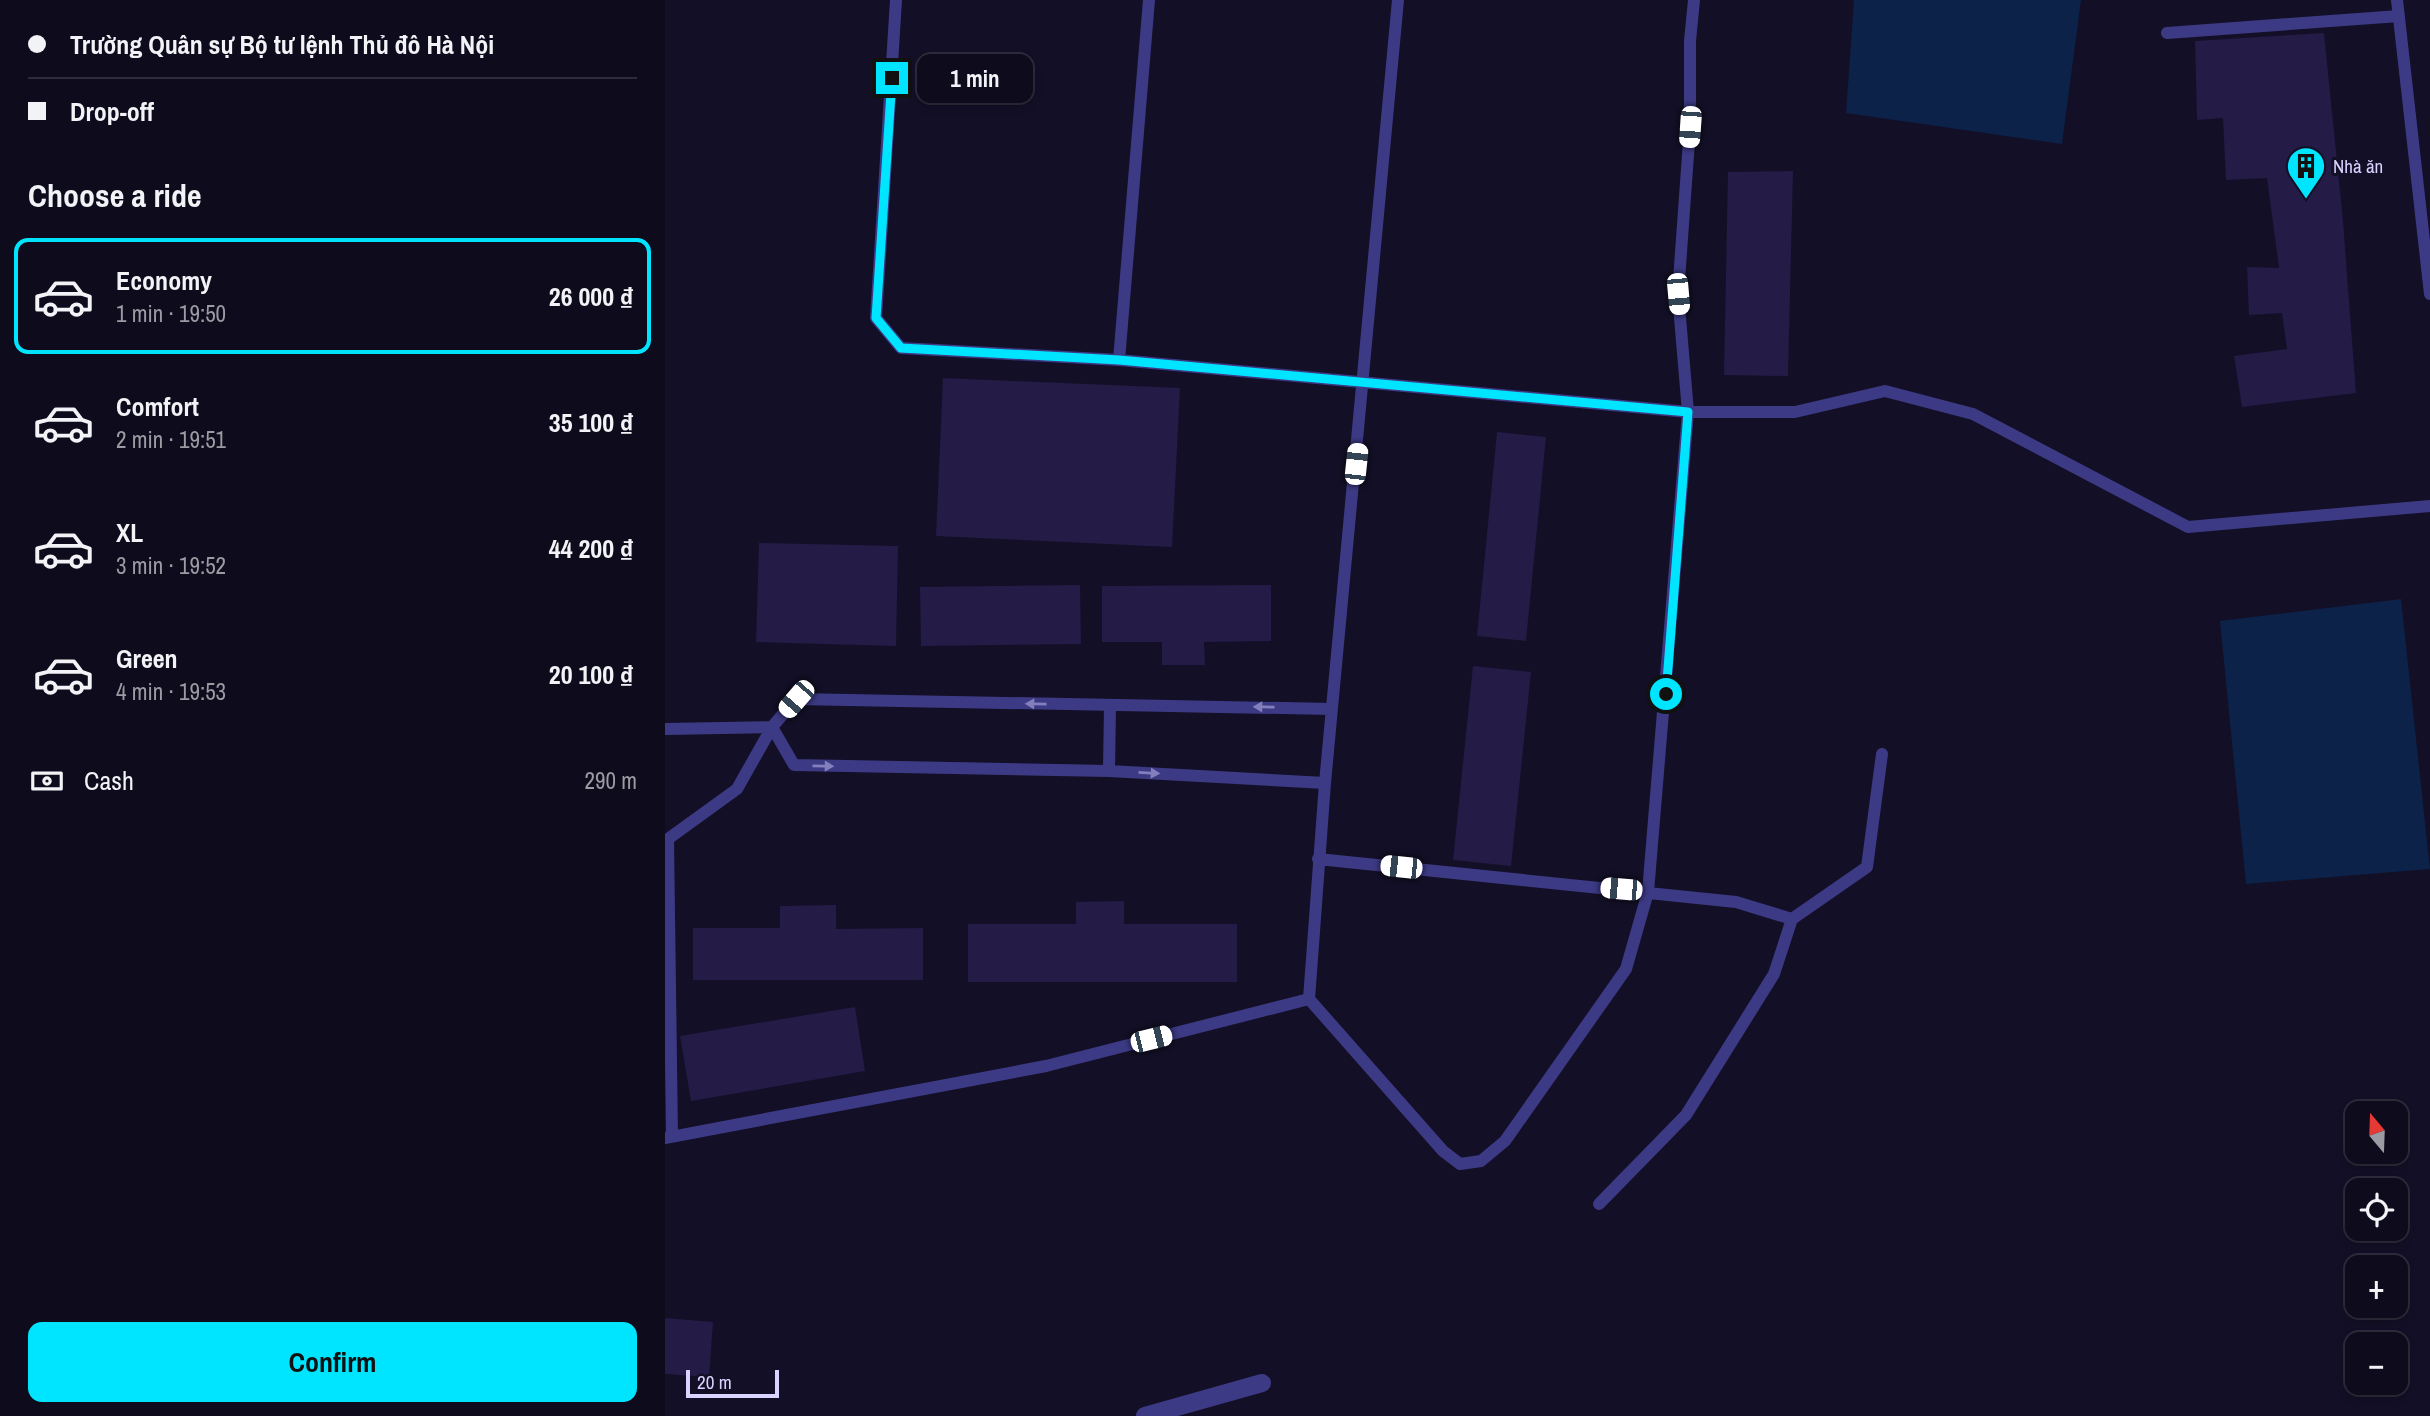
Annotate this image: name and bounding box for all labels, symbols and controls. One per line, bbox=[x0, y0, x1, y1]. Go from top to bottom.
text: Trường Quân sự Bộ tư lệnh Thủ đô Hà Nội bbox=[70, 27, 494, 62]
callout: 1 min bbox=[917, 54, 1032, 102]
route end bbox=[876, 62, 908, 94]
text: 1 min bbox=[950, 63, 1000, 94]
text: Drop-off bbox=[70, 94, 154, 129]
car bbox=[1679, 105, 1702, 149]
building icon: Nhà ăn bbox=[2285, 145, 2327, 200]
place label: Nhà ăn bbox=[2333, 153, 2383, 179]
text: Choose a ride bbox=[28, 174, 202, 217]
text: Economy bbox=[116, 263, 212, 298]
icon: car bbox=[32, 265, 95, 328]
car bbox=[1666, 272, 1691, 316]
text: 26 000 ₫ bbox=[549, 279, 633, 314]
text: 1 min · 19:50 bbox=[116, 298, 226, 329]
text: Comfort bbox=[116, 389, 199, 424]
icon: car bbox=[32, 391, 95, 454]
text: 35 100 ₫ bbox=[549, 405, 633, 440]
text: 2 min · 19:51 bbox=[116, 424, 226, 455]
car bbox=[1344, 442, 1369, 486]
text: XL bbox=[116, 515, 143, 550]
icon: car bbox=[32, 517, 95, 580]
text: 44 200 ₫ bbox=[549, 531, 633, 566]
text: 3 min · 19:52 bbox=[116, 550, 226, 581]
text: Green bbox=[116, 641, 178, 676]
icon: car bbox=[32, 643, 95, 706]
text: 20 100 ₫ bbox=[549, 657, 633, 692]
text: 4 min · 19:53 bbox=[116, 676, 226, 707]
car bbox=[775, 676, 818, 722]
route start bbox=[1650, 678, 1682, 710]
one-way arrow bbox=[1025, 698, 1047, 709]
one-way arrow bbox=[1252, 702, 1274, 713]
one-way arrow bbox=[813, 760, 835, 771]
icon: cash bbox=[28, 762, 66, 800]
text: Cash bbox=[84, 763, 134, 798]
text: 290 m bbox=[585, 765, 637, 796]
one-way arrow bbox=[1138, 768, 1160, 779]
car bbox=[1380, 854, 1423, 880]
car bbox=[1600, 877, 1643, 901]
car bbox=[1129, 1024, 1174, 1054]
north arrow bbox=[2345, 1101, 2408, 1164]
map controls bbox=[2345, 1101, 2408, 1395]
button: locate bbox=[2345, 1178, 2408, 1241]
button: + bbox=[2345, 1255, 2408, 1318]
button: Confirm bbox=[28, 1322, 637, 1402]
button: − bbox=[2345, 1332, 2408, 1395]
scale bar bbox=[686, 1367, 779, 1399]
text: 20 m bbox=[697, 1369, 732, 1395]

